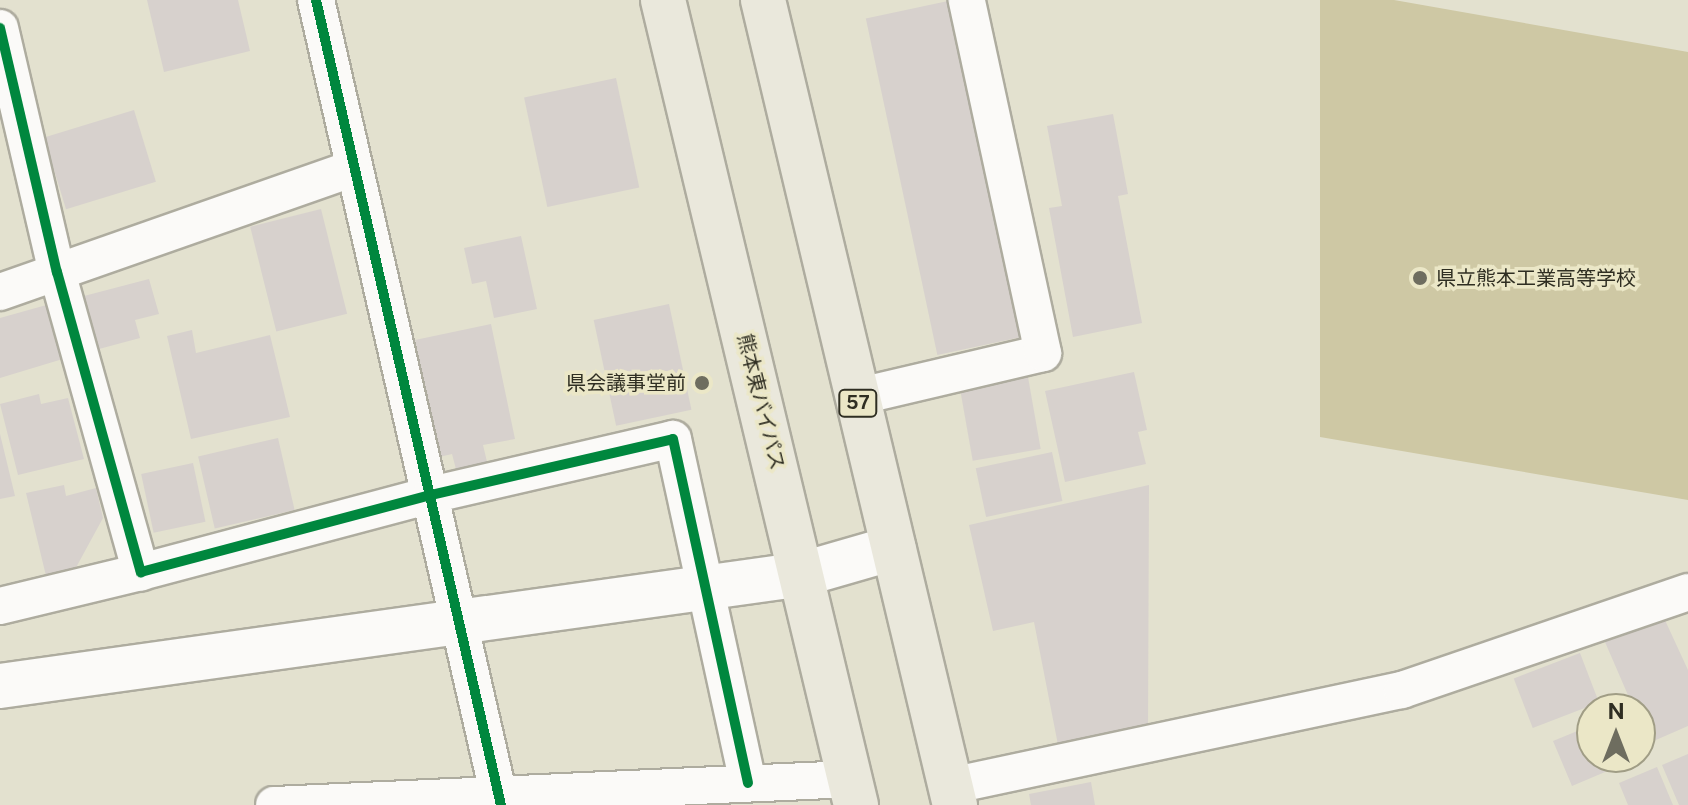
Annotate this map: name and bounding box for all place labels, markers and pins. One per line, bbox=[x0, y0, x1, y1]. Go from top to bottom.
place label: 県立熊本工業高等学校 bbox=[1436, 266, 1636, 290]
marker: 県立熊本工業高等学校 bbox=[1411, 269, 1429, 287]
place label: 県会議事堂前 bbox=[566, 371, 686, 395]
marker: 県会議事堂前 bbox=[693, 374, 711, 392]

